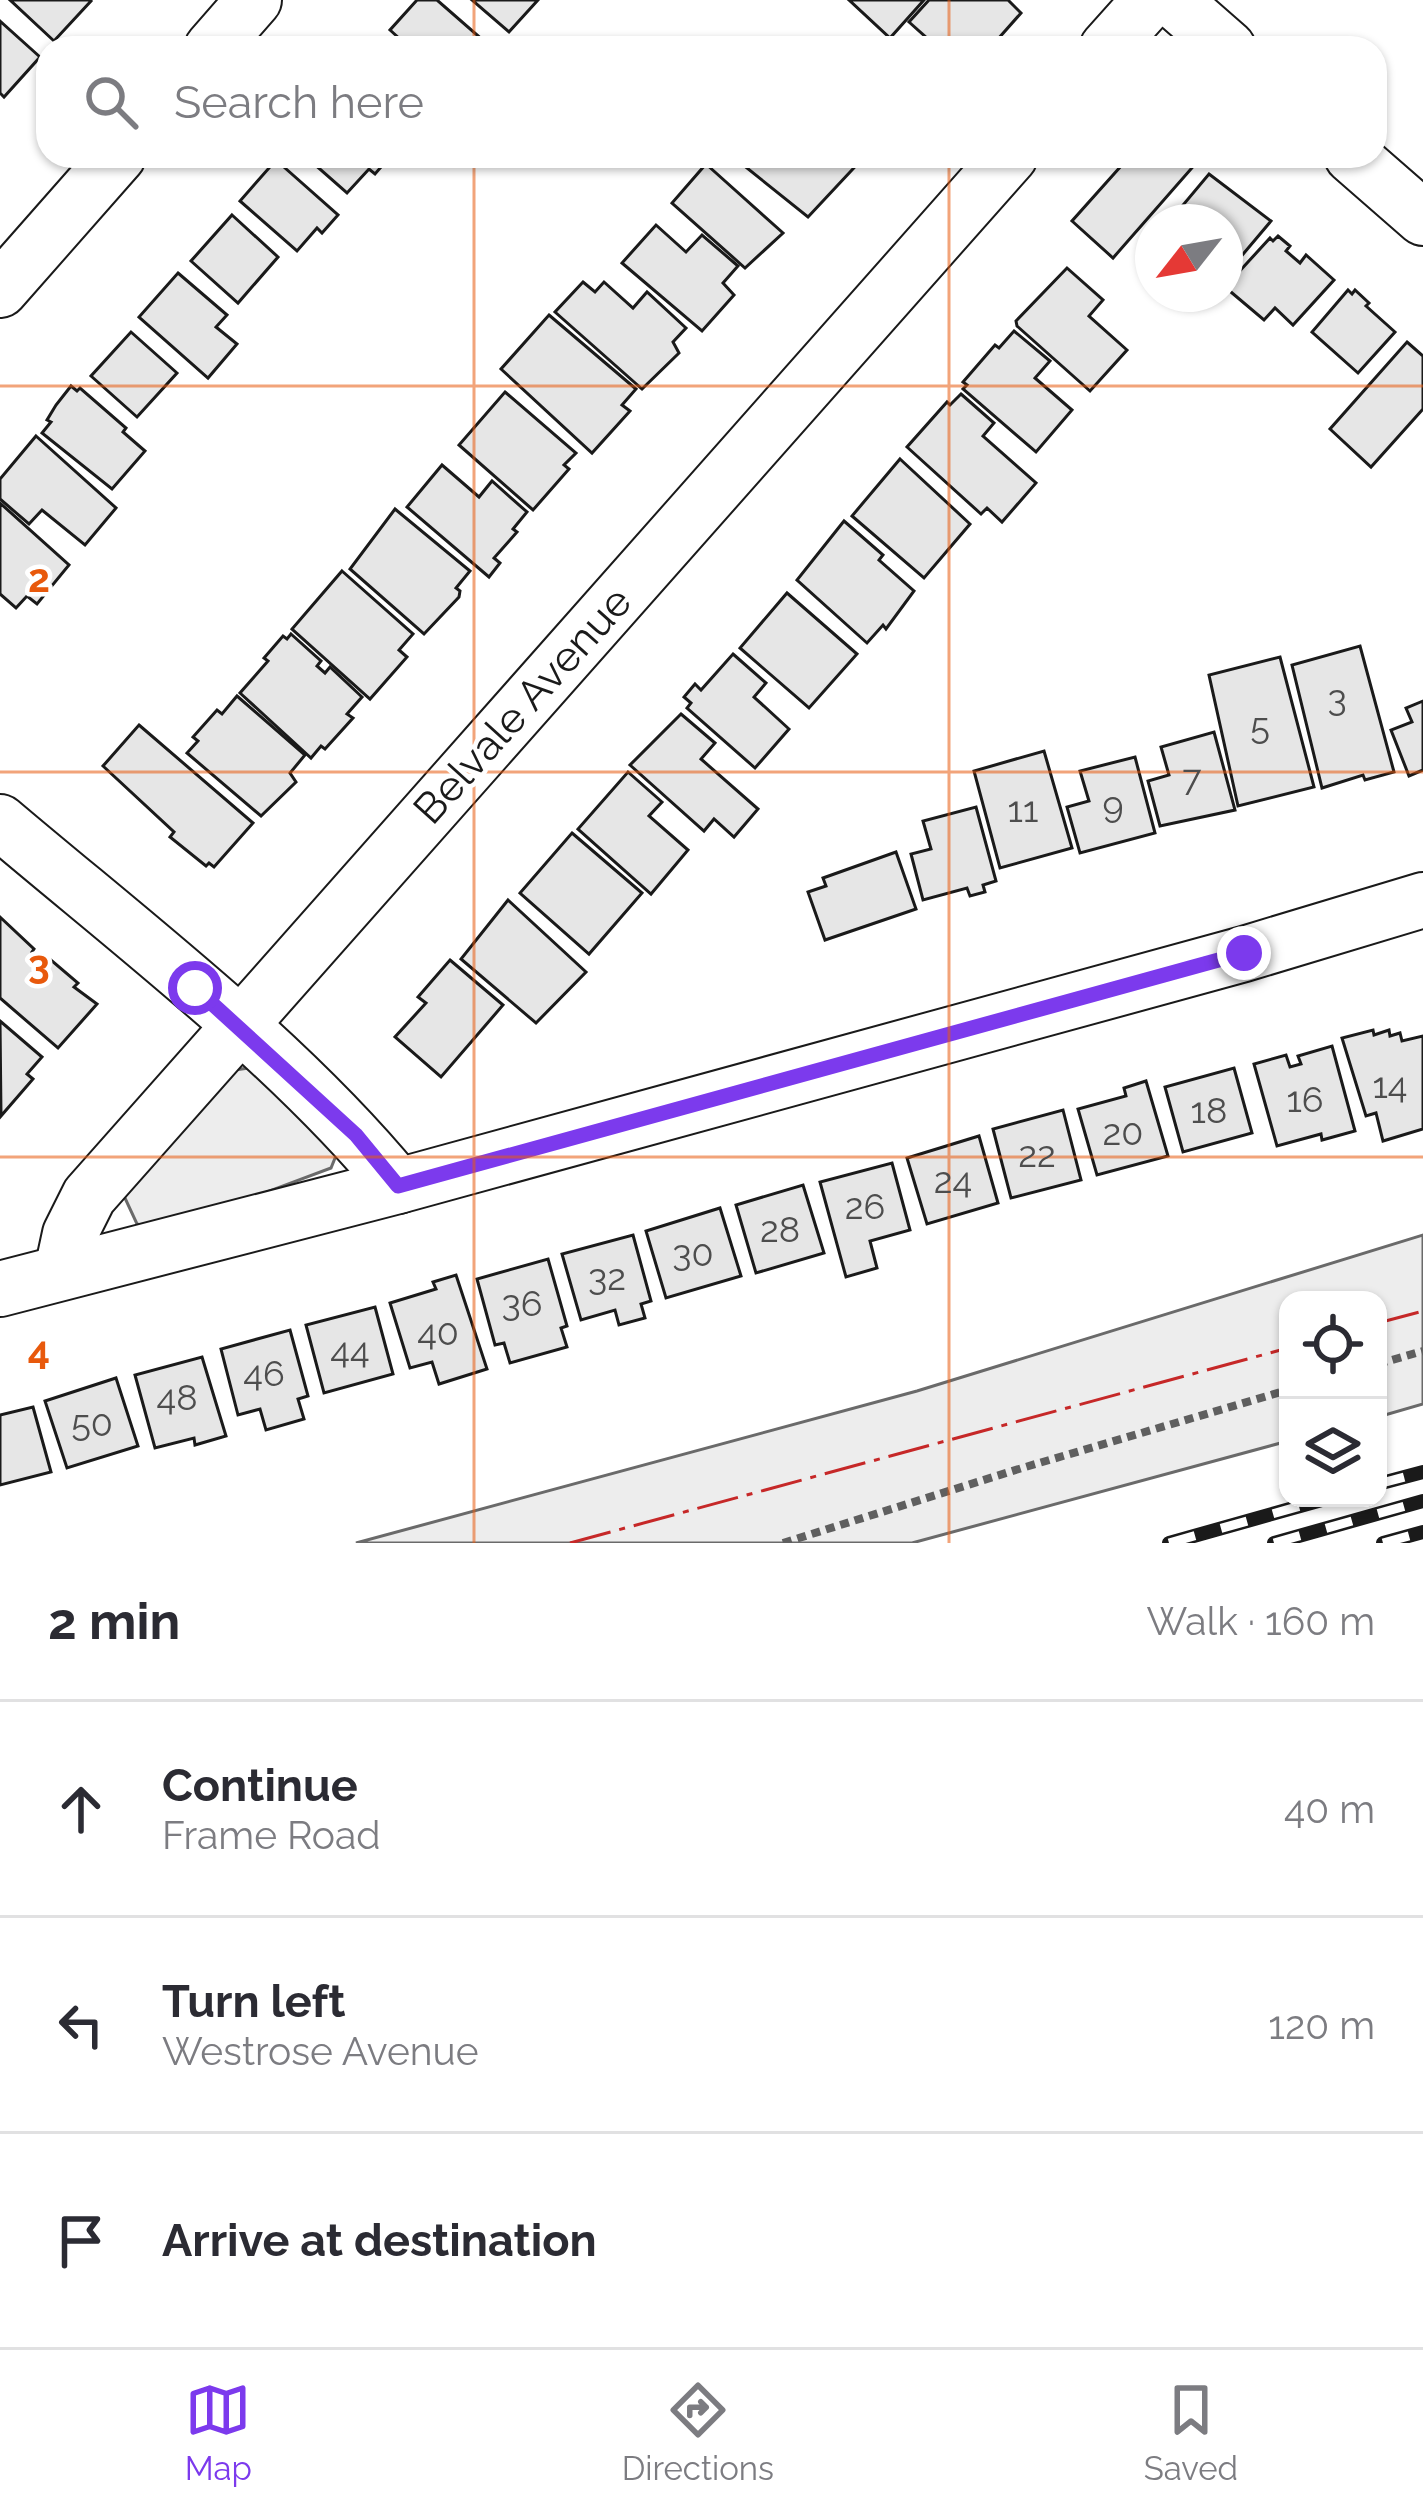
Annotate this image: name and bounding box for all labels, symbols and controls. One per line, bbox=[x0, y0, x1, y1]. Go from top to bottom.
search box bbox=[36, 36, 1387, 168]
icon: search bbox=[78, 69, 144, 135]
text: Search here bbox=[174, 76, 424, 129]
north arrow bbox=[1135, 204, 1243, 312]
text: 2 bbox=[28, 555, 50, 601]
street label: Belvale Avenue bbox=[403, 577, 641, 834]
house number: 3 bbox=[1327, 677, 1347, 719]
house number: 5 bbox=[1250, 705, 1270, 747]
house number: 7 bbox=[1182, 757, 1202, 799]
house number: 9 bbox=[1102, 783, 1124, 825]
house number: 11 bbox=[1008, 788, 1038, 830]
route end bbox=[1217, 926, 1271, 980]
text: 3 bbox=[28, 941, 50, 987]
route start bbox=[168, 961, 222, 1015]
house number: 14 bbox=[1372, 1064, 1408, 1106]
house number: 16 bbox=[1286, 1078, 1324, 1120]
house number: 18 bbox=[1191, 1089, 1227, 1131]
house number: 20 bbox=[1103, 1111, 1143, 1153]
house number: 22 bbox=[1018, 1133, 1056, 1175]
house number: 24 bbox=[934, 1159, 972, 1201]
house number: 26 bbox=[845, 1185, 885, 1227]
house number: 28 bbox=[760, 1208, 800, 1250]
house number: 30 bbox=[672, 1232, 714, 1274]
house number: 32 bbox=[588, 1256, 626, 1298]
house number: 36 bbox=[502, 1282, 542, 1324]
map controls bbox=[1279, 1291, 1387, 1507]
button: locate bbox=[1279, 1291, 1387, 1399]
house number: 40 bbox=[417, 1311, 459, 1353]
text: 4 bbox=[28, 1327, 50, 1373]
house number: 44 bbox=[330, 1329, 370, 1371]
house number: 46 bbox=[243, 1352, 285, 1394]
house number: 48 bbox=[156, 1376, 198, 1418]
button: layers bbox=[1279, 1399, 1387, 1507]
house number: 50 bbox=[71, 1402, 113, 1444]
text: 2 min bbox=[48, 1591, 180, 1651]
text: Walk · 160 m bbox=[1147, 1598, 1375, 1644]
text: Continue bbox=[162, 1759, 358, 1812]
icon: ahead bbox=[48, 1776, 114, 1842]
text: 40 m bbox=[1284, 1786, 1375, 1832]
text: Frame Road bbox=[162, 1812, 381, 1858]
text: Turn left bbox=[162, 1975, 345, 2028]
icon: left bbox=[48, 1992, 114, 2058]
text: 120 m bbox=[1268, 2002, 1375, 2048]
text: Westrose Avenue bbox=[162, 2028, 479, 2074]
icon: arrive bbox=[48, 2208, 114, 2274]
text: Arrive at destination bbox=[162, 2214, 597, 2267]
tab: Map bbox=[185, 2377, 252, 2488]
tab: Directions bbox=[622, 2377, 774, 2488]
tab: Saved bbox=[1144, 2377, 1238, 2488]

